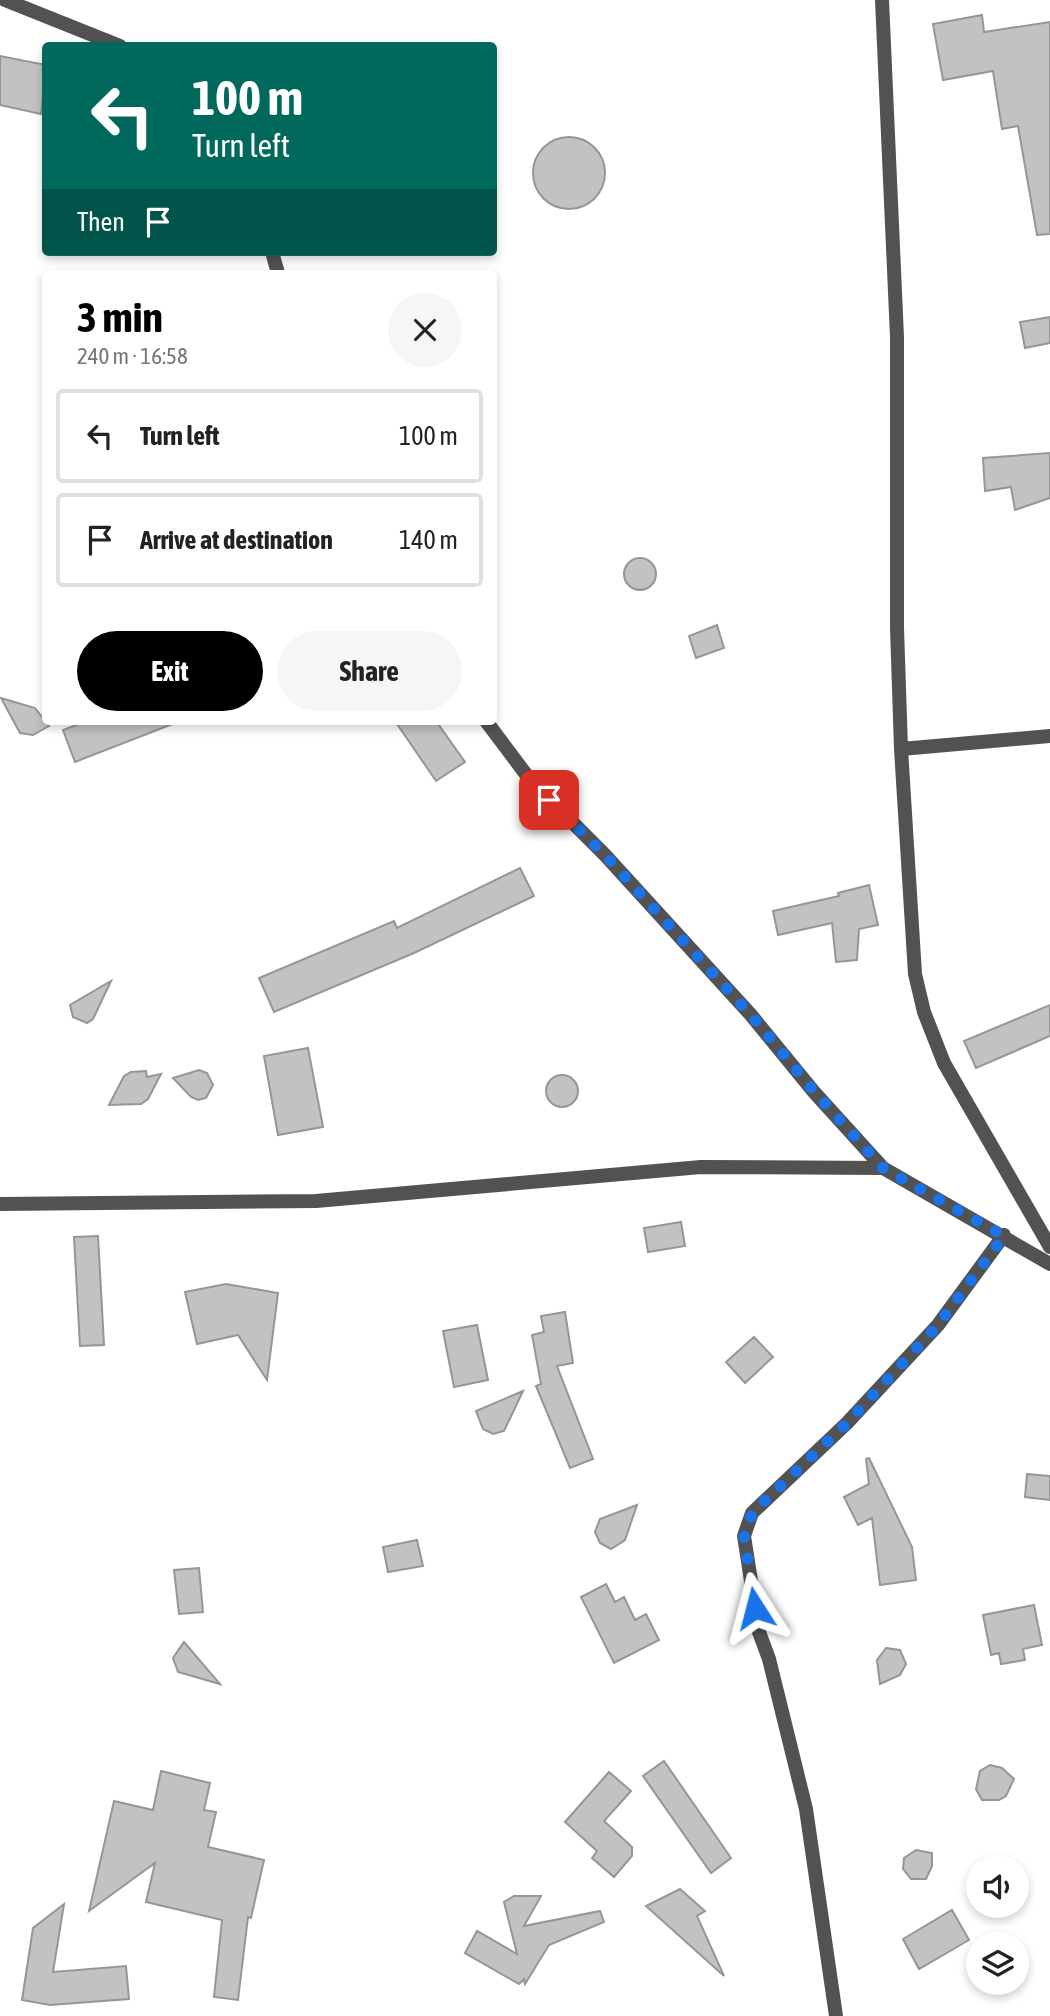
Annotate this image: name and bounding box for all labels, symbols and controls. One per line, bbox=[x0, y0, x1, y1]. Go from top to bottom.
text: 100 m bbox=[192, 69, 303, 125]
icon: left bbox=[77, 70, 168, 161]
text: Turn left bbox=[192, 127, 290, 164]
icon: arrive bbox=[139, 203, 177, 241]
text: Then bbox=[77, 207, 125, 237]
text: 3 min bbox=[77, 293, 163, 341]
button: close bbox=[388, 293, 462, 367]
text: 240 m · 16:58 bbox=[77, 343, 188, 369]
icon: left bbox=[81, 417, 119, 455]
text: Turn left bbox=[140, 421, 220, 451]
text: 100 m bbox=[399, 421, 458, 451]
icon: arrive bbox=[81, 521, 119, 559]
text: Arrive at destination bbox=[140, 525, 333, 555]
text: 140 m bbox=[399, 525, 458, 555]
button: Exit bbox=[77, 631, 263, 711]
button: Share bbox=[277, 631, 462, 711]
pin bbox=[519, 770, 579, 830]
icon: arrive bbox=[530, 781, 568, 819]
position arrow bbox=[718, 1571, 792, 1645]
map controls bbox=[966, 1855, 1029, 1995]
button: sound bbox=[966, 1855, 1029, 1918]
button: layers bbox=[966, 1932, 1029, 1995]

